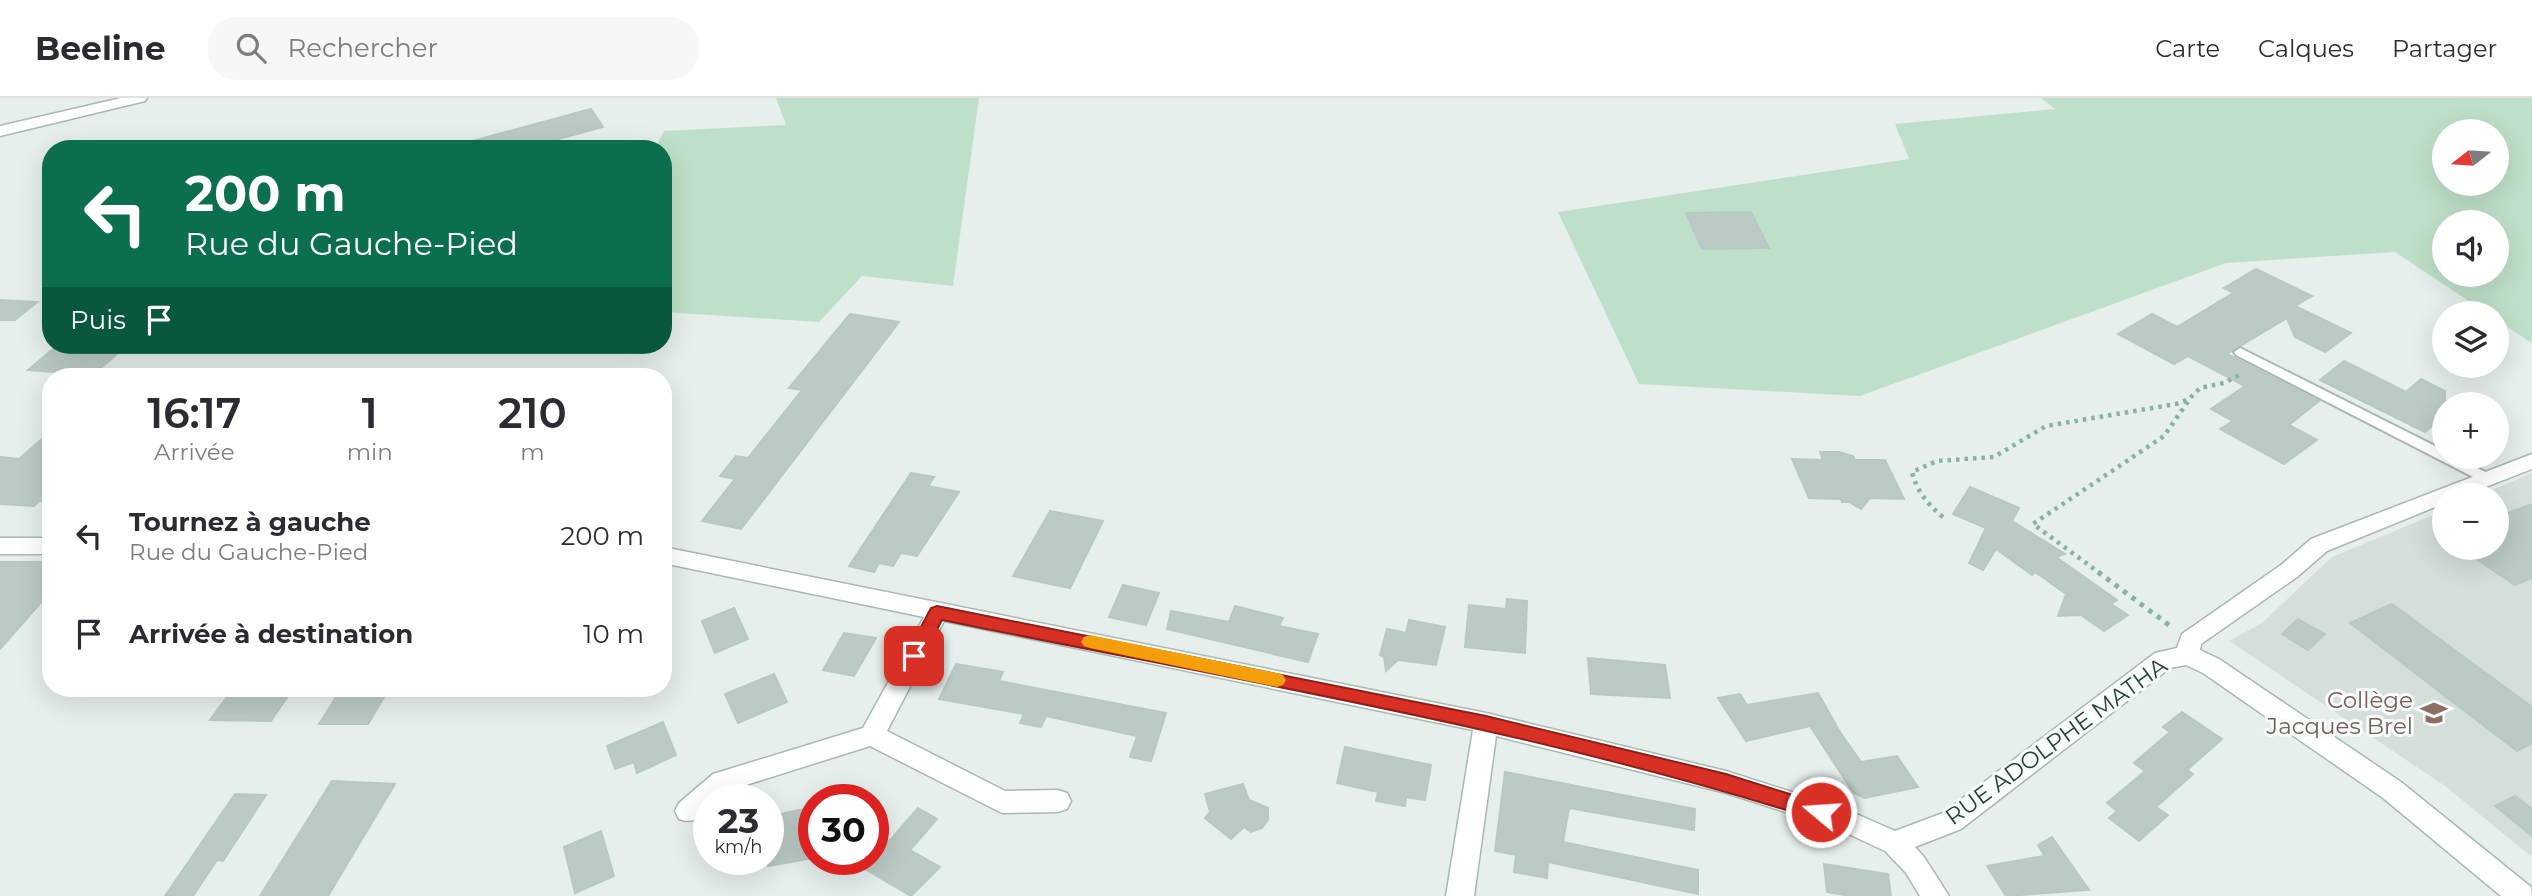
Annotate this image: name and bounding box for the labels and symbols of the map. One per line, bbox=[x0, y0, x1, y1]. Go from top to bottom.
north arrow bbox=[2432, 119, 2510, 196]
pin bbox=[884, 626, 944, 686]
street label: RUE ADOLPHE MATHA bbox=[1940, 651, 2173, 831]
place label: Collège Jacques Brel bbox=[2266, 686, 2413, 740]
school or university icon: Collège Jacques Brel bbox=[2419, 698, 2449, 728]
position arrow bbox=[1784, 775, 1858, 849]
speed limit sign: 30 bbox=[798, 784, 889, 875]

